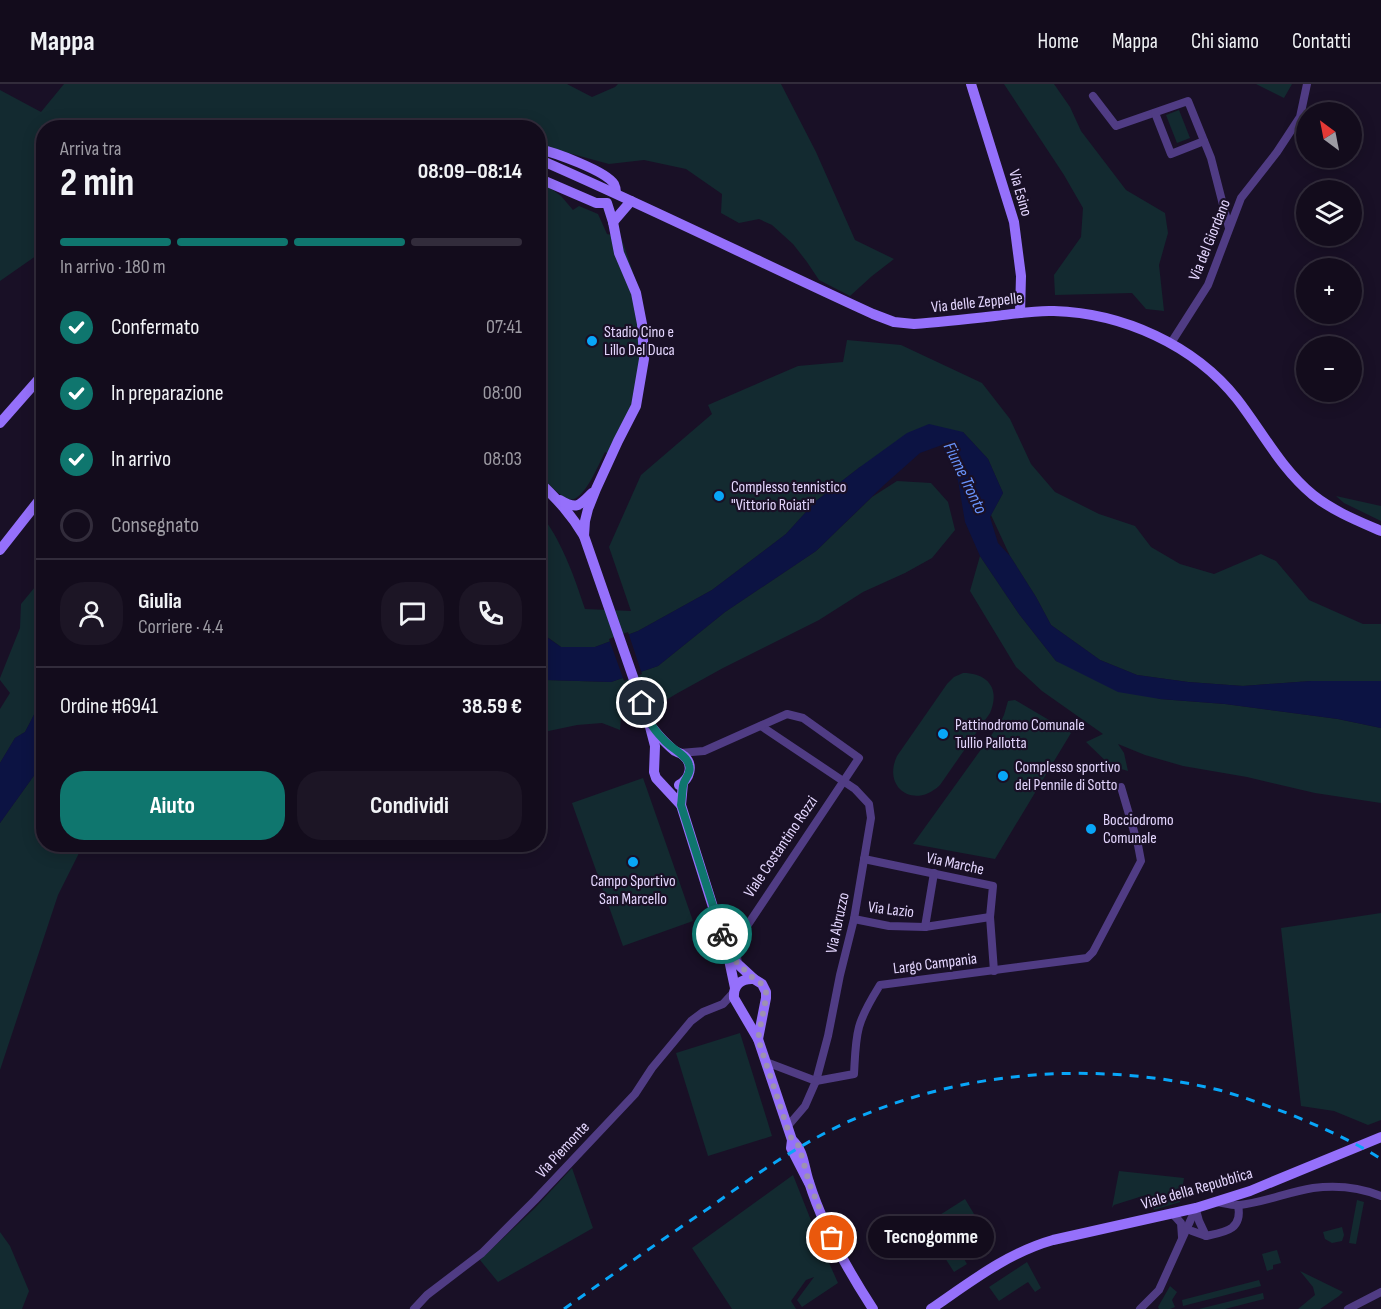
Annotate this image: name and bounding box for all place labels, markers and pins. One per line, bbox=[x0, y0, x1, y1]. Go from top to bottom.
place label: Stadio Cino e Lillo Del Duca bbox=[604, 323, 675, 360]
marker: Stadio Cino e Lillo Del Duca bbox=[585, 334, 599, 348]
place label: Complesso tennistico "Vittorio Roiati" bbox=[731, 478, 846, 515]
marker: Complesso tennistico "Vittorio Roiati" bbox=[712, 489, 726, 503]
pin bbox=[616, 677, 667, 728]
place label: Pattinodromo Comunale Tullio Pallotta bbox=[955, 716, 1085, 753]
marker: Pattinodromo Comunale Tullio Pallotta bbox=[936, 727, 950, 741]
place label: Complesso sportivo del Pennile di Sotto bbox=[1015, 758, 1120, 795]
marker: Complesso sportivo del Pennile di Sotto bbox=[996, 769, 1010, 783]
place label: Bocciodromo Comunale bbox=[1103, 811, 1174, 848]
marker: Bocciodromo Comunale bbox=[1084, 822, 1098, 836]
marker: Campo Sportivo San Marcello bbox=[626, 855, 640, 869]
place label: Campo Sportivo San Marcello bbox=[590, 872, 676, 909]
pin bbox=[806, 1212, 857, 1263]
callout: Tecnogomme bbox=[868, 1217, 994, 1259]

